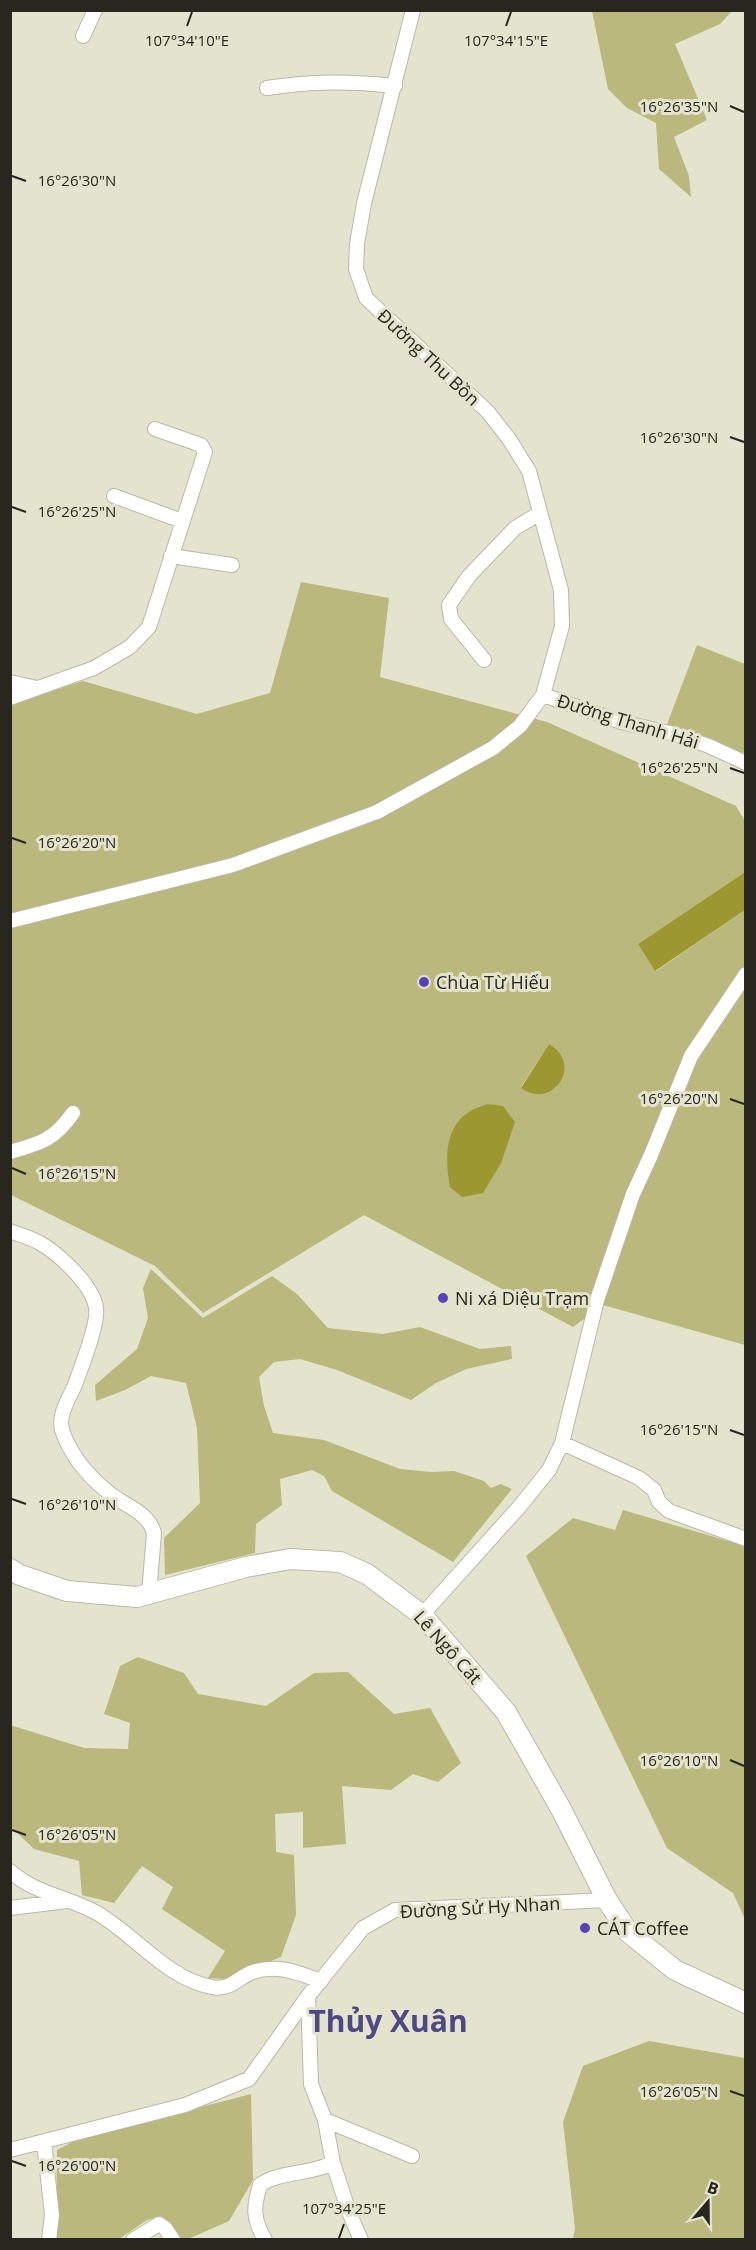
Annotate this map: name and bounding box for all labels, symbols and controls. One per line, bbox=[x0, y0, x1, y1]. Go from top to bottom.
text: 107°34'10"E bbox=[145, 30, 229, 50]
text: 107°34'15"E bbox=[464, 30, 548, 50]
text: 16°26'35"N bbox=[640, 96, 718, 116]
text: 16°26'30"N bbox=[38, 170, 116, 190]
street label: Đường Thu Bồn bbox=[373, 303, 485, 411]
text: 16°26'30"N bbox=[640, 427, 718, 447]
text: 16°26'25"N bbox=[38, 501, 116, 521]
street label: Đường Thanh Hải bbox=[554, 688, 702, 754]
text: 16°26'25"N bbox=[640, 757, 718, 777]
text: 16°26'20"N bbox=[38, 832, 116, 852]
place label: Chùa Từ Hiếu bbox=[436, 970, 550, 994]
marker: Chùa Từ Hiếu bbox=[417, 975, 431, 989]
text: 16°26'20"N bbox=[640, 1088, 718, 1108]
text: 16°26'15"N bbox=[38, 1163, 116, 1183]
place label: Ni xá Diệu Trạm bbox=[455, 1286, 589, 1310]
marker: Ni xá Diệu Trạm bbox=[436, 1291, 450, 1305]
text: 16°26'15"N bbox=[640, 1419, 718, 1439]
text: 16°26'10"N bbox=[38, 1494, 116, 1514]
street label: Lê Ngô Cát bbox=[409, 1605, 487, 1689]
text: 16°26'10"N bbox=[640, 1750, 718, 1770]
text: 16°26'05"N bbox=[38, 1824, 116, 1844]
street label: Đường Sử Hy Nhan bbox=[399, 1891, 561, 1923]
place label: CÁT Coffee bbox=[597, 1916, 689, 1940]
marker: CÁT Coffee bbox=[578, 1921, 592, 1935]
district label: Thủy Xuân bbox=[308, 2000, 468, 2041]
text: 16°26'05"N bbox=[640, 2081, 718, 2101]
text: 16°26'00"N bbox=[38, 2155, 116, 2175]
north arrow bbox=[678, 2172, 738, 2232]
text: B bbox=[704, 2176, 722, 2200]
text: 107°34'25"E bbox=[302, 2198, 386, 2218]

